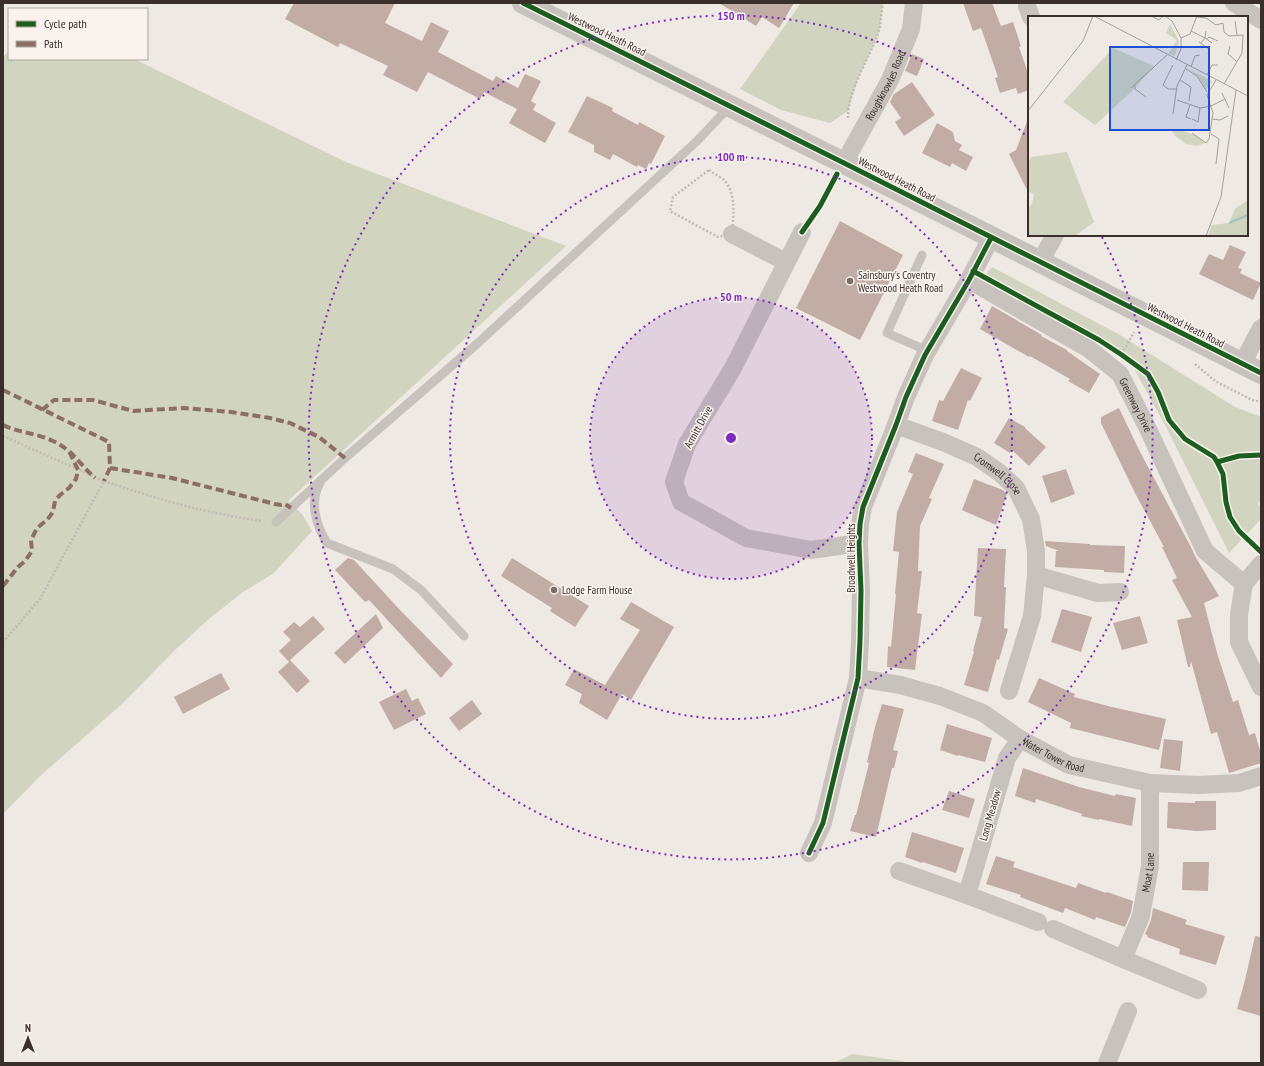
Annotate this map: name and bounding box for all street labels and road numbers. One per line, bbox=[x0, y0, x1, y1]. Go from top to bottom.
street label: Westwood Heath Road bbox=[566, 9, 649, 59]
street label: Roughknowles Road bbox=[862, 48, 908, 123]
street label: Westwood Heath Road bbox=[856, 153, 938, 205]
street label: Westwood Heath Road bbox=[1145, 299, 1227, 351]
street label: Greenway Drive bbox=[1116, 375, 1156, 435]
street label: Armitt Drive bbox=[681, 403, 716, 451]
street label: Cromwell Close bbox=[972, 450, 1025, 497]
street label: Broadwell Heights bbox=[844, 523, 858, 593]
street label: Water Tower Road bbox=[1020, 735, 1086, 775]
street label: Long Meadow bbox=[976, 787, 1004, 842]
street label: Moat Lane bbox=[1138, 852, 1157, 893]

